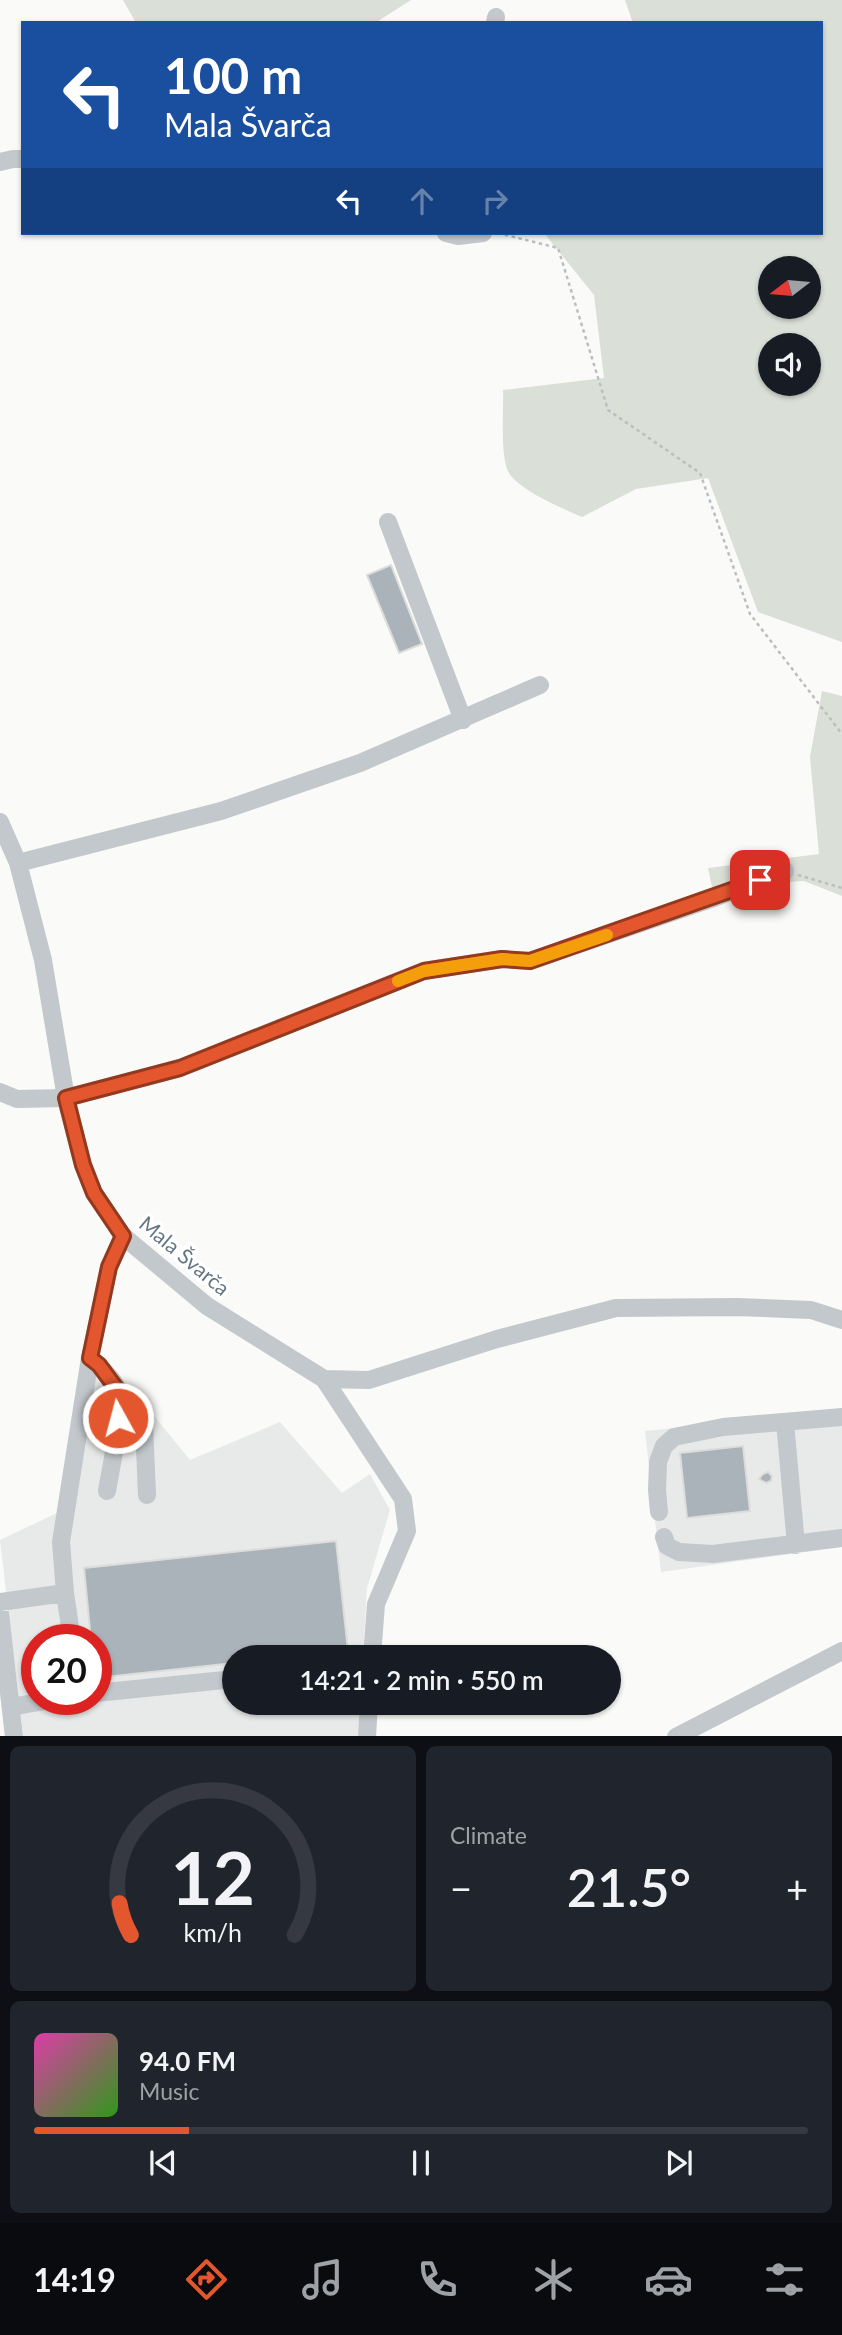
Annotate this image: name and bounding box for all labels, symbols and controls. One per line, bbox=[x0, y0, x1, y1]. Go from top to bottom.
text: 100 m bbox=[164, 46, 302, 104]
icon: left bbox=[49, 49, 140, 140]
text: Mala Švarča bbox=[164, 105, 332, 144]
icon: left bbox=[330, 182, 368, 220]
icon: ahead bbox=[403, 182, 441, 220]
icon: right bbox=[476, 182, 514, 220]
north arrow bbox=[758, 256, 821, 318]
map controls bbox=[758, 256, 821, 396]
button: sound bbox=[758, 333, 821, 396]
pin bbox=[730, 850, 790, 910]
icon: arrive bbox=[741, 861, 779, 899]
street label: Mala Švarča bbox=[135, 1210, 235, 1300]
position arrow bbox=[81, 1381, 155, 1455]
speed limit sign: 20 bbox=[21, 1624, 112, 1715]
text: 14:21 · 2 min · 550 m bbox=[299, 1664, 544, 1696]
text: Climate bbox=[450, 1821, 527, 1849]
text: 12 bbox=[171, 1833, 255, 1921]
text: 21.5° bbox=[567, 1856, 691, 1918]
text: − bbox=[450, 1865, 472, 1911]
text: + bbox=[786, 1865, 808, 1911]
text: km/h bbox=[184, 1916, 242, 1946]
text: 94.0 FM bbox=[139, 2045, 236, 2077]
text: Music bbox=[139, 2077, 199, 2105]
icon: previous bbox=[144, 2144, 182, 2182]
icon: pause bbox=[402, 2144, 440, 2182]
icon: next bbox=[660, 2144, 698, 2182]
icon: directions bbox=[182, 2255, 231, 2304]
icon: music bbox=[298, 2255, 347, 2304]
icon: phone bbox=[413, 2255, 462, 2304]
icon: climate bbox=[529, 2255, 578, 2304]
icon: car bbox=[644, 2255, 693, 2304]
icon: filters bbox=[760, 2255, 809, 2304]
text: 14:19 bbox=[33, 2260, 116, 2299]

